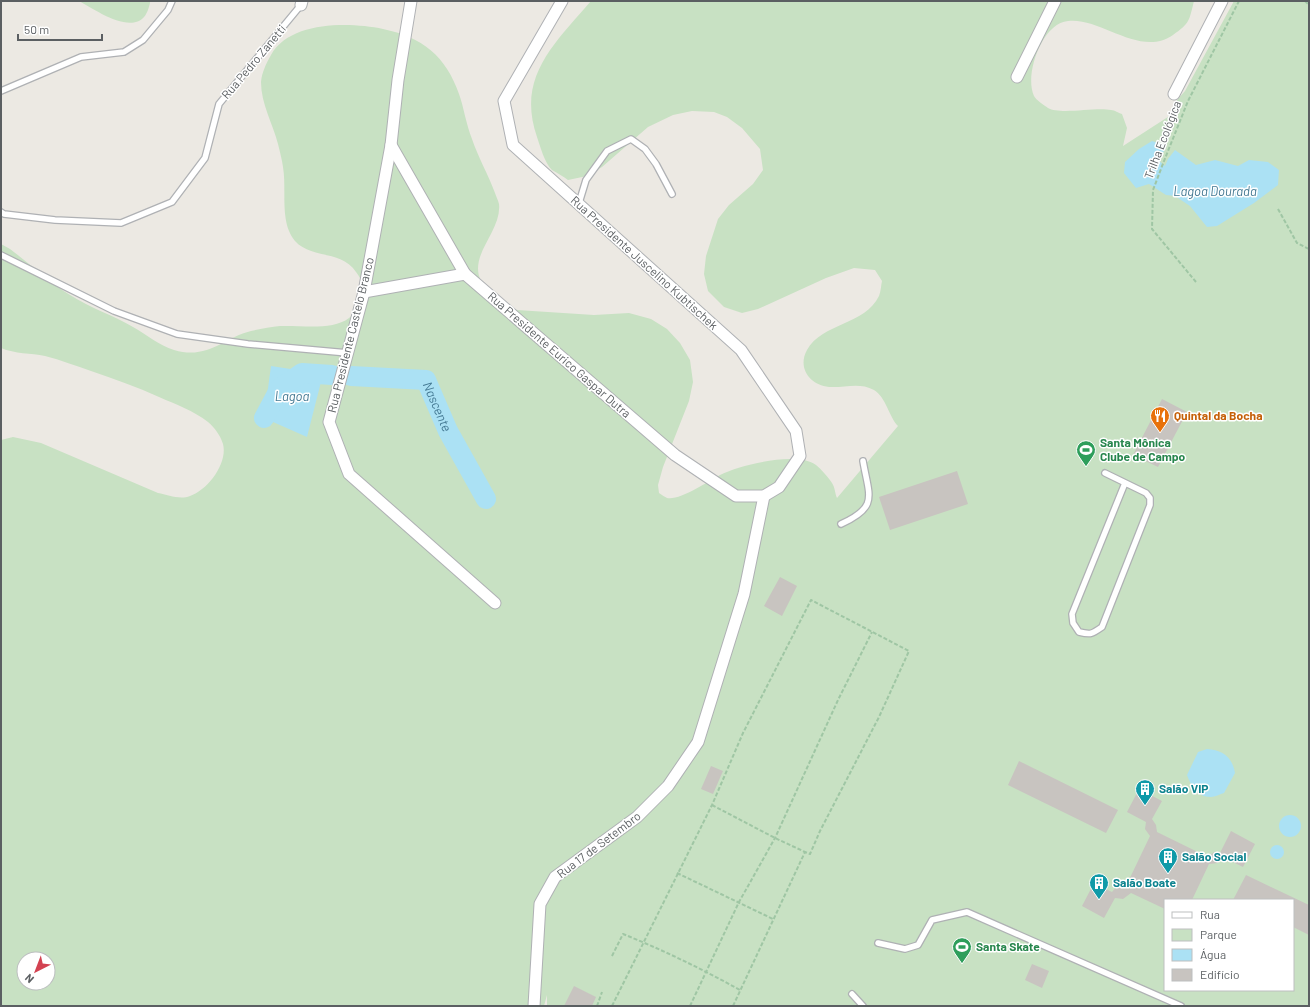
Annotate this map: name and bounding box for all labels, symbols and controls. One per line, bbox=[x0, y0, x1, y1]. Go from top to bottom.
scale bar bbox=[18, 16, 102, 42]
street label: Rua Pedro Zanetti bbox=[218, 21, 288, 101]
text: 50 m bbox=[24, 22, 49, 36]
street label: Trilha Ecológica bbox=[1141, 99, 1183, 181]
water label: Lagoa Dourada bbox=[1173, 183, 1257, 199]
street label: Rua Presidente Juscelino Kubtischek bbox=[568, 193, 721, 332]
street label: Rua Presidente Castelo Branco bbox=[324, 256, 376, 414]
street label: Rua Presidente Eurico Gaspar Dutra bbox=[485, 288, 634, 420]
water label: Nascente bbox=[420, 379, 455, 434]
water label: Lagoa bbox=[275, 388, 309, 404]
restaurant icon: Quintal da Bocha bbox=[1149, 405, 1171, 433]
place label: Quintal da Bocha bbox=[1174, 408, 1263, 422]
place label: Santa Mônica Clube de Campo bbox=[1100, 435, 1186, 463]
sports icon: Santa Mônica Clube de Campo bbox=[1075, 439, 1097, 467]
building icon: Salão VIP bbox=[1134, 778, 1156, 806]
place label: Salão VIP bbox=[1159, 781, 1209, 795]
street label: Rua 17 de Setembro bbox=[554, 808, 643, 880]
building icon: Salão Social bbox=[1157, 846, 1179, 874]
place label: Salão Social bbox=[1182, 849, 1246, 863]
building icon: Salão Boate bbox=[1088, 872, 1110, 900]
place label: Salão Boate bbox=[1113, 875, 1177, 889]
legend bbox=[1164, 899, 1294, 991]
text: Rua bbox=[1200, 907, 1220, 921]
text: Parque bbox=[1200, 927, 1237, 941]
sports icon: Santa Skate bbox=[951, 936, 973, 964]
place label: Santa Skate bbox=[976, 939, 1040, 953]
text: Água bbox=[1200, 947, 1226, 961]
north arrow bbox=[16, 951, 56, 991]
text: Edifício bbox=[1200, 967, 1240, 981]
text: N bbox=[22, 972, 36, 986]

